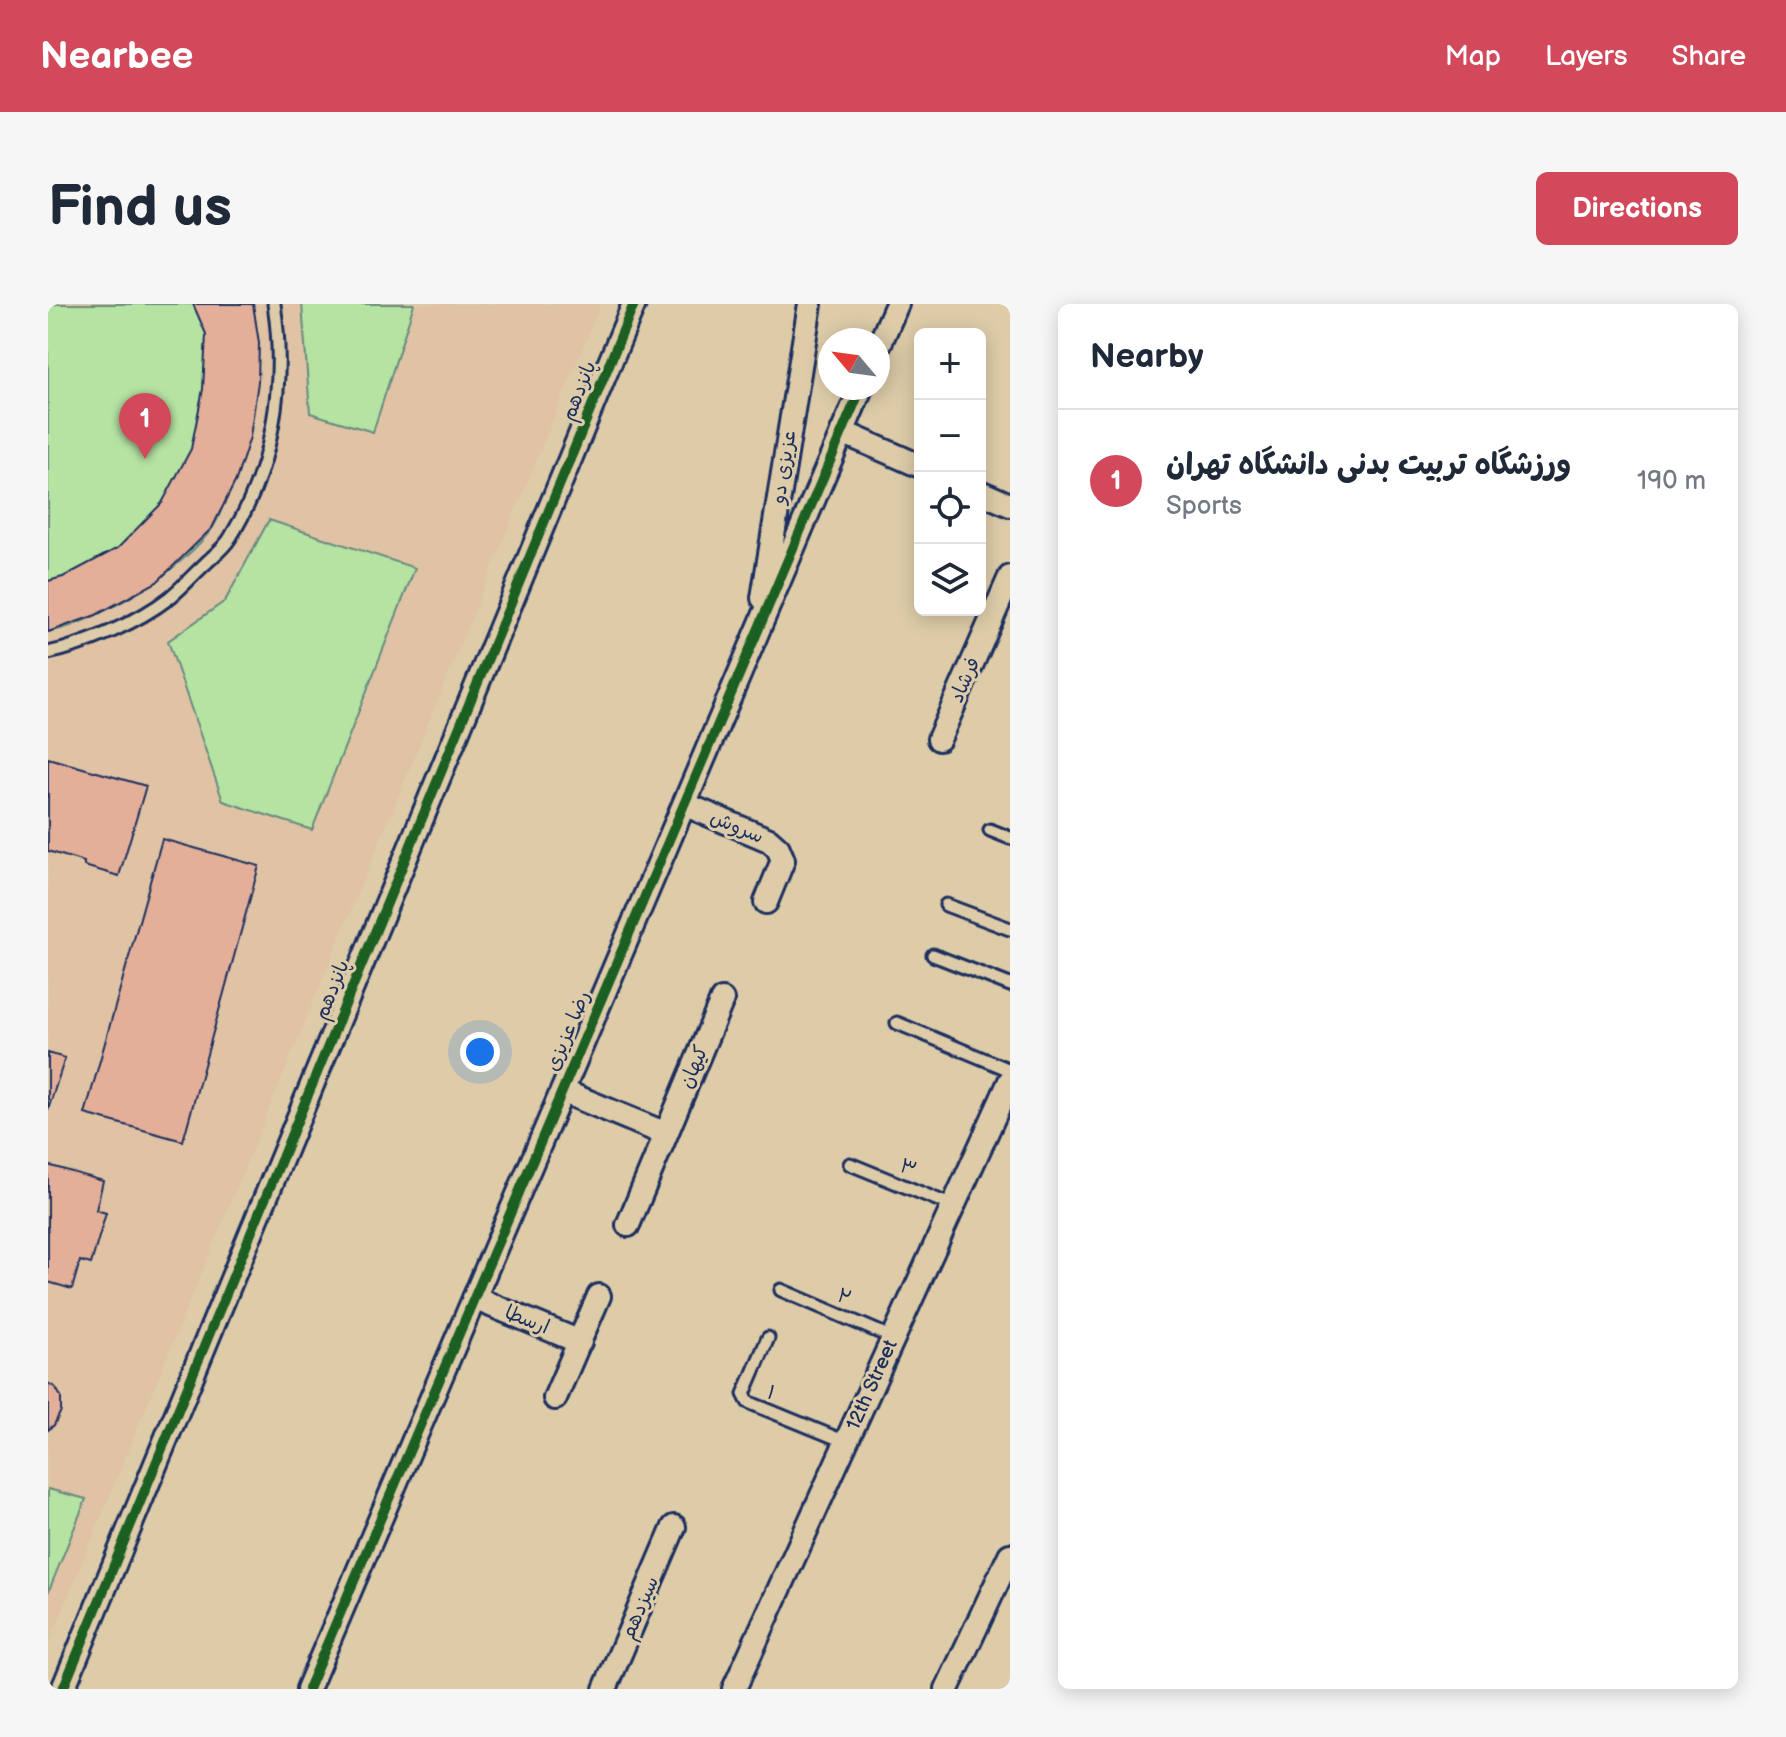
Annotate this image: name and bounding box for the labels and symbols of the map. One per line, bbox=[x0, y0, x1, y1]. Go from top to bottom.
north arrow bbox=[818, 328, 890, 400]
street label: پانزدهم bbox=[556, 358, 604, 425]
pin: 1 bbox=[119, 393, 171, 459]
street label: عزیزی دو bbox=[766, 429, 802, 507]
street label: فرشاد bbox=[944, 654, 986, 706]
street label: سروش bbox=[707, 805, 767, 849]
street label: پانزدهم bbox=[309, 957, 357, 1024]
street label: رضا عزیزی bbox=[540, 987, 596, 1075]
your location bbox=[460, 1032, 500, 1072]
street label: کیهان bbox=[674, 1042, 714, 1092]
street label: ۳ bbox=[896, 1154, 920, 1182]
street label: ۲ bbox=[833, 1283, 855, 1311]
street label: ارسطا bbox=[501, 1300, 553, 1340]
street label: 12th Street bbox=[841, 1336, 903, 1434]
street label: ۱ bbox=[763, 1381, 779, 1405]
street label: سیزدهم bbox=[616, 1573, 667, 1644]

